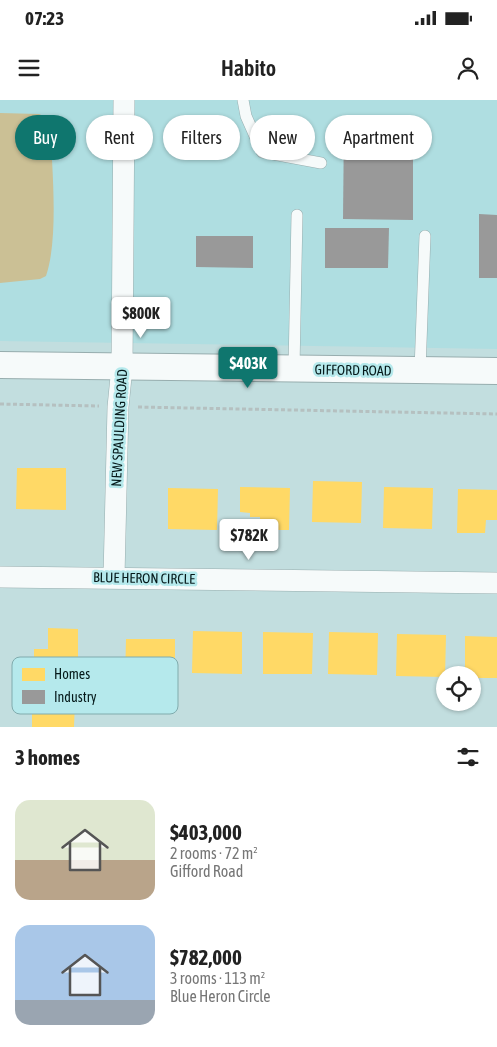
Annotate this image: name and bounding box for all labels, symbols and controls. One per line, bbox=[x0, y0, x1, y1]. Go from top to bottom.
text: 07:23 bbox=[25, 7, 64, 29]
icon: menu bbox=[15, 54, 43, 82]
icon: person bbox=[454, 54, 482, 82]
text: Habito bbox=[221, 55, 276, 81]
chip: Buy bbox=[15, 115, 76, 160]
chip: Rent bbox=[86, 115, 153, 160]
chip: Filters bbox=[163, 115, 240, 160]
chip: New bbox=[250, 115, 315, 160]
chip: Apartment bbox=[325, 115, 432, 160]
pin: $800K bbox=[106, 296, 176, 339]
text: $800K bbox=[122, 304, 160, 322]
pin: $403K bbox=[213, 346, 283, 389]
text: $403K bbox=[229, 354, 267, 372]
street label: GIFFORD ROAD bbox=[314, 361, 392, 379]
street label: NEW SPAULDING ROAD bbox=[108, 369, 130, 487]
pin: $782K bbox=[214, 518, 284, 561]
text: $782K bbox=[230, 526, 268, 544]
street label: BLUE HERON CIRCLE bbox=[93, 569, 195, 587]
legend bbox=[12, 657, 178, 714]
text: Homes bbox=[54, 666, 90, 682]
map controls bbox=[436, 666, 481, 711]
button: locate bbox=[436, 666, 481, 711]
text: Industry bbox=[54, 689, 97, 705]
icon: filters bbox=[454, 743, 482, 771]
text: 3 homes bbox=[15, 745, 80, 769]
icon: home bbox=[55, 820, 115, 880]
text: $403,000 bbox=[170, 820, 242, 844]
text: 2 rooms · 72 m² bbox=[170, 844, 258, 862]
text: Gifford Road bbox=[170, 862, 243, 880]
icon: home bbox=[55, 945, 115, 1005]
text: $782,000 bbox=[170, 945, 242, 969]
text: 3 rooms · 113 m² bbox=[170, 969, 265, 987]
text: Blue Heron Circle bbox=[170, 987, 271, 1005]

